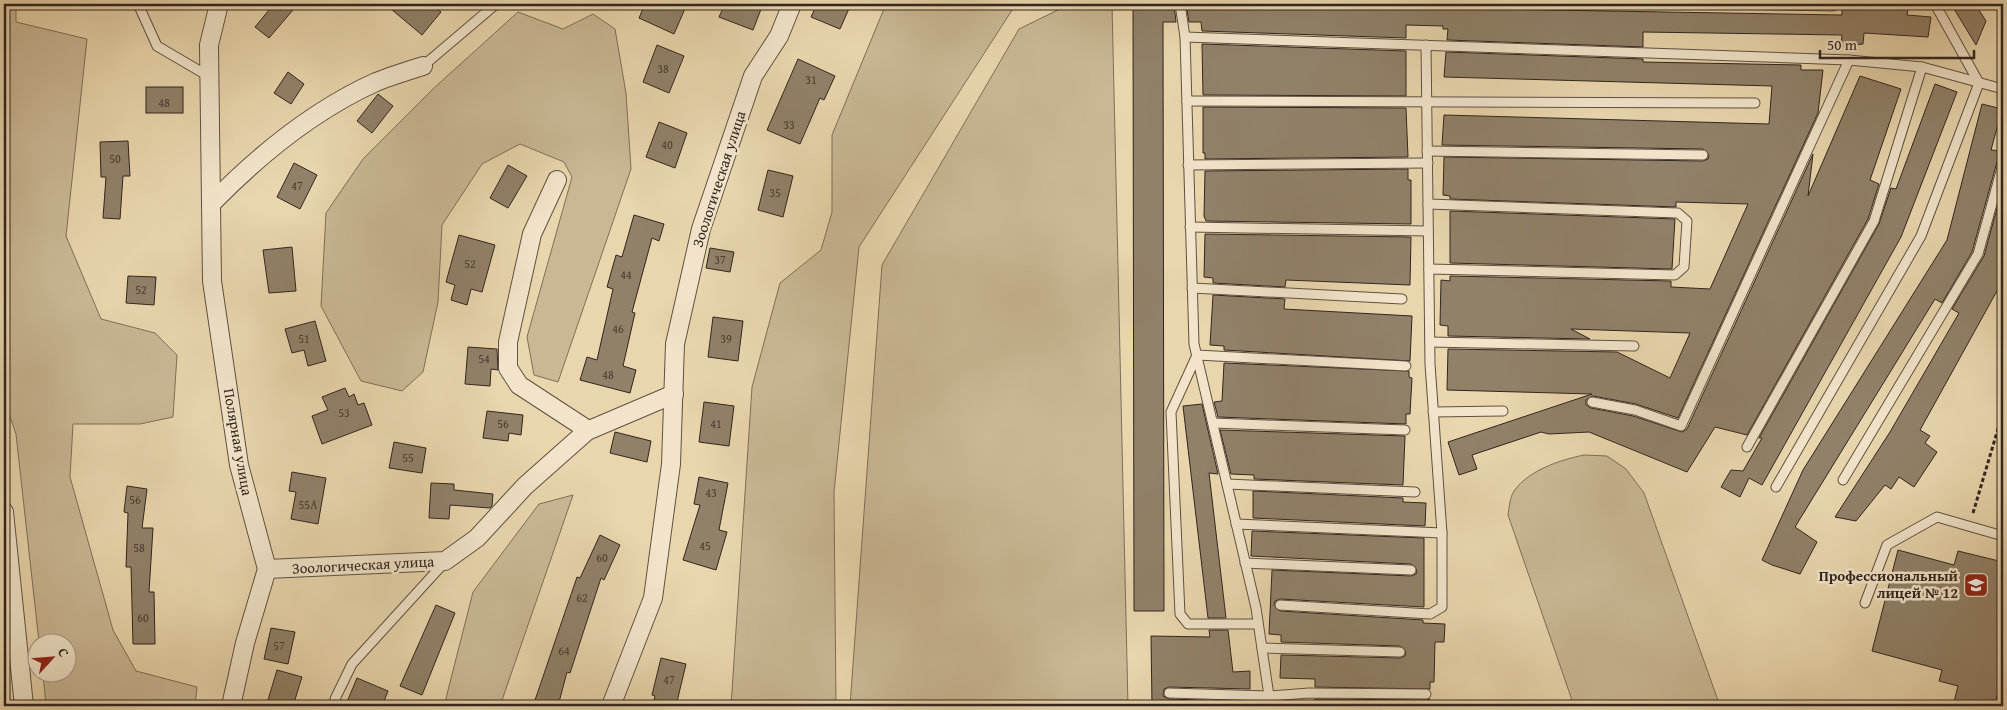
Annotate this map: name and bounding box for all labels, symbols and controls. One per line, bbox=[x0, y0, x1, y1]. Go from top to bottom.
scale bar bbox=[1820, 28, 1973, 60]
text: 50 m bbox=[1827, 34, 1858, 55]
house number: 38 bbox=[657, 60, 669, 77]
house number: 31 bbox=[805, 71, 817, 88]
house number: 48 bbox=[158, 94, 170, 111]
street label: Зоологическая улица bbox=[687, 107, 751, 250]
house number: 33 bbox=[783, 116, 795, 133]
house number: 40 bbox=[661, 136, 673, 153]
house number: 50 bbox=[109, 150, 121, 167]
house number: 47 bbox=[291, 177, 303, 194]
house number: 35 bbox=[769, 184, 781, 201]
house number: 37 bbox=[714, 251, 726, 268]
house number: 52 bbox=[464, 255, 476, 272]
house number: 44 bbox=[620, 266, 632, 283]
house number: 52 bbox=[135, 281, 147, 298]
house number: 46 bbox=[612, 320, 624, 337]
house number: 51 bbox=[298, 330, 310, 347]
house number: 39 bbox=[720, 330, 732, 347]
house number: 54 bbox=[478, 350, 490, 367]
house number: 48 bbox=[602, 366, 614, 383]
street label: Полярная улица bbox=[219, 387, 258, 498]
house number: 53 bbox=[338, 404, 350, 421]
house number: 56 bbox=[497, 415, 509, 432]
house number: 41 bbox=[710, 415, 722, 432]
house number: 55 bbox=[402, 449, 414, 466]
house number: 43 bbox=[705, 484, 717, 501]
house number: 56 bbox=[129, 491, 141, 508]
house number: 55А bbox=[299, 496, 318, 513]
house number: 45 bbox=[699, 537, 711, 554]
house number: 58 bbox=[133, 539, 145, 556]
house number: 60 bbox=[596, 549, 608, 566]
street label: Зоологическая улица bbox=[291, 550, 435, 579]
place label: Профессиональный лицей № 12 bbox=[1819, 565, 1959, 603]
school or university icon: Профессиональный лицей № 12 bbox=[1963, 572, 1989, 598]
house number: 62 bbox=[576, 589, 588, 606]
house number: 60 bbox=[137, 609, 149, 626]
north arrow bbox=[28, 632, 78, 682]
house number: 57 bbox=[273, 637, 285, 654]
house number: 64 bbox=[558, 642, 570, 659]
text: С bbox=[53, 644, 74, 660]
house number: 47 bbox=[663, 671, 675, 688]

